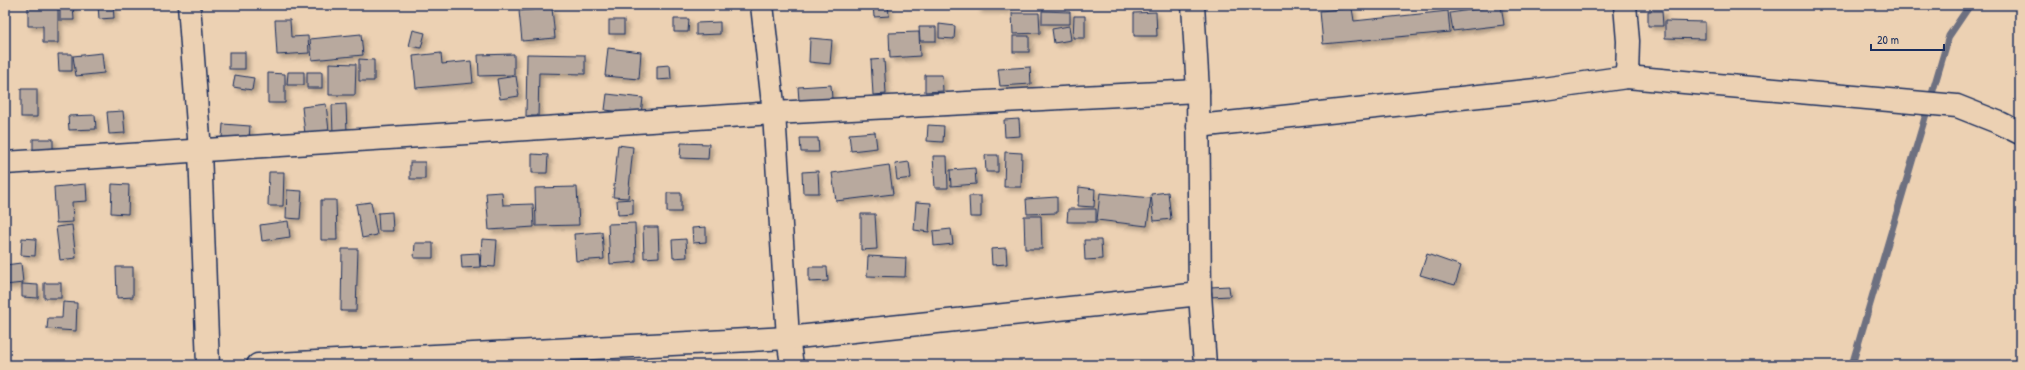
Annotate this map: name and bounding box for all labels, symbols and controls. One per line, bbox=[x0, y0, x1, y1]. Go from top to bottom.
scale bar bbox=[1871, 26, 1944, 52]
text: 20 m bbox=[1877, 31, 1899, 48]

